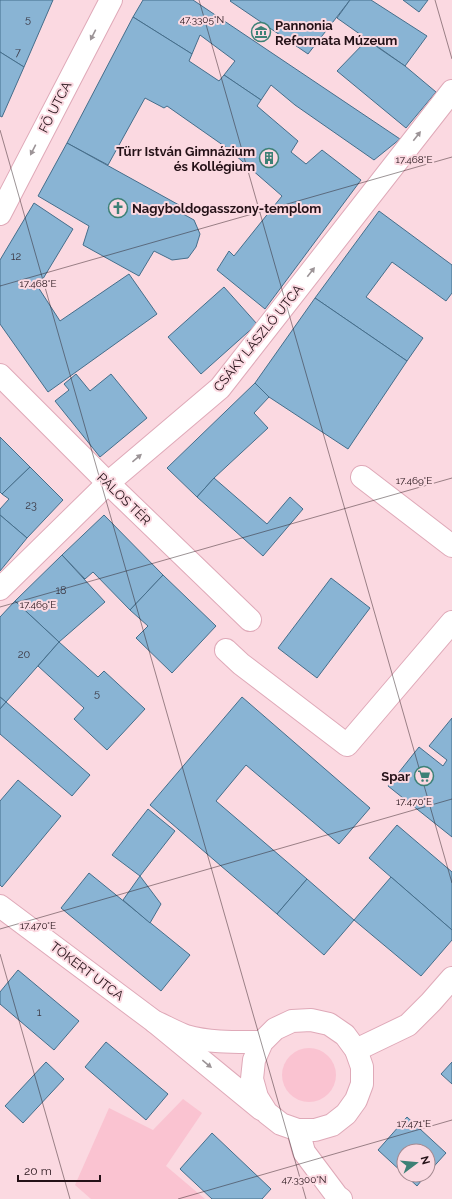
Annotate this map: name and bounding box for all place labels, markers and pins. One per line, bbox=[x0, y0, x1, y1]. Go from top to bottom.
place label: Pannonia Reformata Múzeum bbox=[275, 18, 397, 48]
museum icon: Pannonia Reformata Múzeum bbox=[250, 21, 272, 43]
place label: Türr István Gimnázium és Kollégium bbox=[116, 144, 255, 174]
building icon: Türr István Gimnázium és Kollégium bbox=[258, 147, 280, 169]
church icon: Nagyboldogasszony-templom bbox=[107, 197, 129, 219]
place label: Nagyboldogasszony-templom bbox=[132, 201, 321, 216]
supermarket icon: Spar bbox=[413, 765, 435, 787]
place label: Spar bbox=[381, 769, 410, 784]

